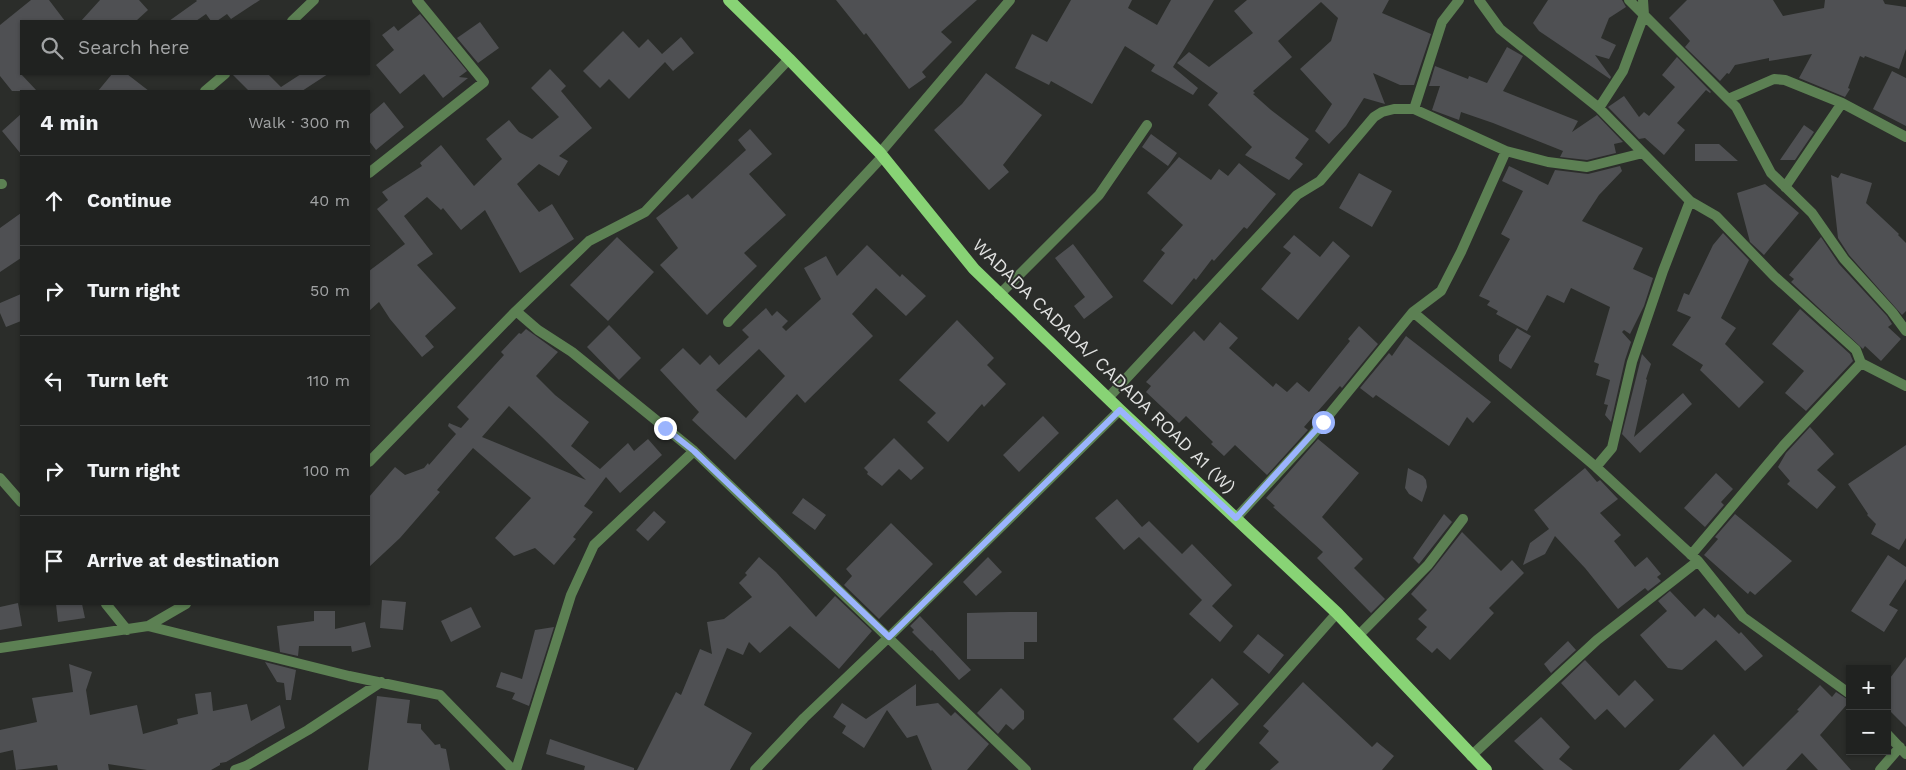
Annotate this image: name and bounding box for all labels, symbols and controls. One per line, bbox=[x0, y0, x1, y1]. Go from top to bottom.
search box bbox=[20, 20, 370, 75]
icon: search bbox=[38, 34, 66, 62]
text: Search here bbox=[78, 36, 189, 59]
text: 4 min bbox=[40, 110, 98, 135]
text: Walk · 300 m bbox=[248, 113, 350, 132]
icon: ahead bbox=[40, 187, 68, 215]
text: Continue bbox=[87, 189, 171, 212]
text: 40 m bbox=[310, 191, 350, 210]
street label: WADADA CADADA/ CADADA ROAD A1 (W) bbox=[968, 234, 1240, 497]
icon: right bbox=[40, 277, 68, 305]
text: Turn right bbox=[87, 279, 180, 302]
text: 50 m bbox=[310, 281, 350, 300]
icon: left bbox=[40, 367, 68, 395]
text: Turn left bbox=[87, 369, 168, 392]
text: 110 m bbox=[307, 371, 350, 390]
route start bbox=[1312, 411, 1335, 434]
route end bbox=[654, 417, 677, 440]
icon: right bbox=[40, 457, 68, 485]
text: Turn right bbox=[87, 459, 180, 482]
text: 100 m bbox=[303, 461, 350, 480]
icon: arrive bbox=[40, 547, 68, 575]
text: Arrive at destination bbox=[87, 549, 279, 572]
map controls bbox=[1846, 665, 1891, 755]
button: + bbox=[1846, 665, 1891, 710]
button: − bbox=[1846, 710, 1891, 755]

